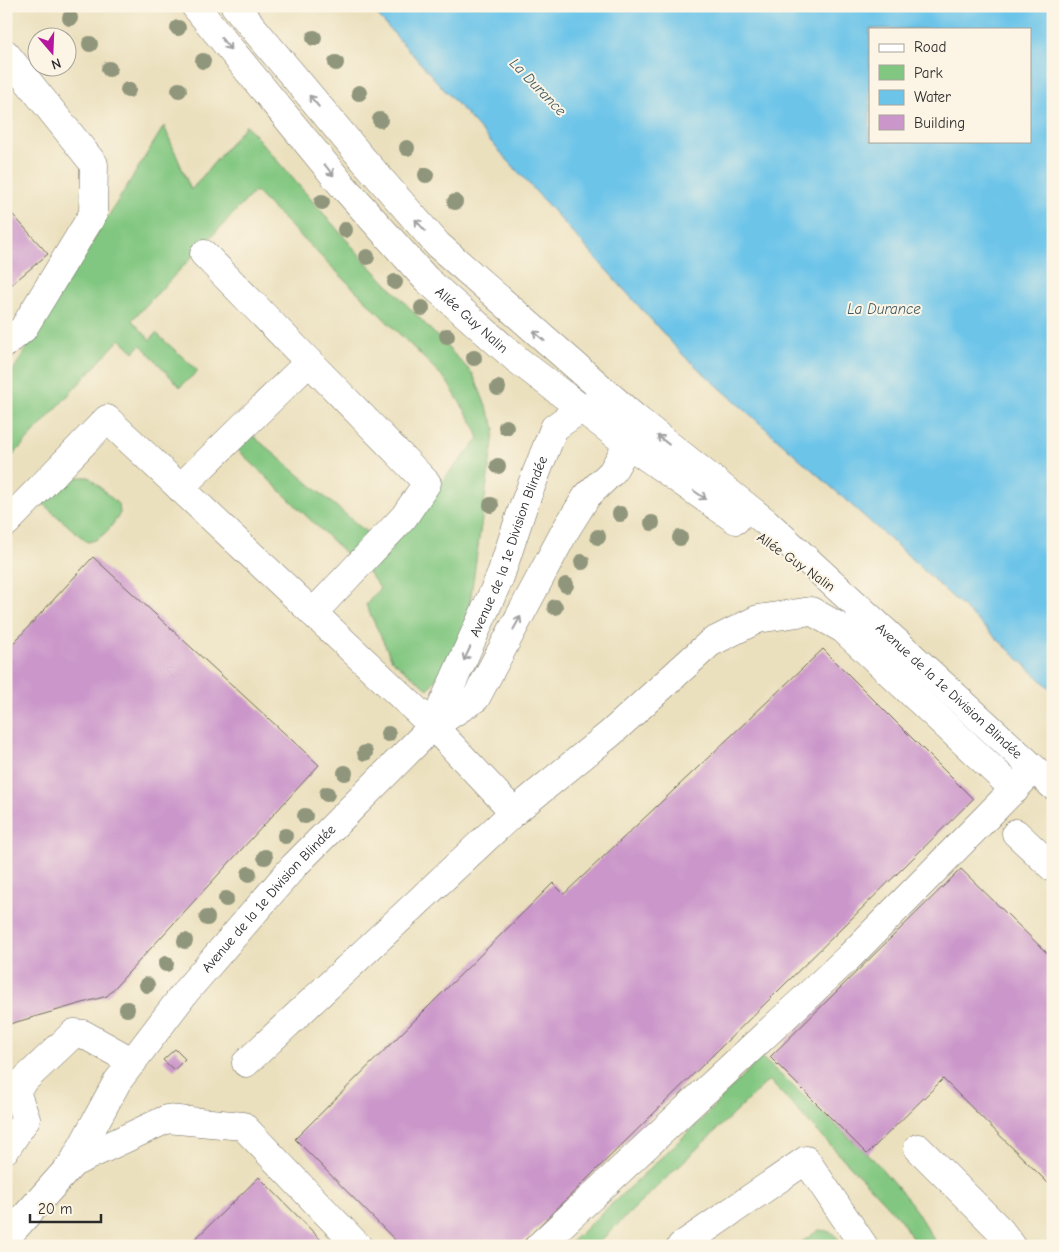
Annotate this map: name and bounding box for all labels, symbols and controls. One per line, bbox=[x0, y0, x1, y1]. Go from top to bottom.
north arrow bbox=[28, 28, 78, 78]
legend bbox=[869, 28, 1032, 142]
one-way arrow bbox=[221, 37, 232, 50]
text: Road bbox=[914, 38, 946, 56]
text: N bbox=[49, 54, 63, 73]
water label: La Durance bbox=[506, 54, 570, 120]
text: Park bbox=[914, 64, 943, 82]
text: Water bbox=[914, 88, 951, 106]
one-way arrow bbox=[309, 95, 320, 108]
text: Building bbox=[914, 114, 965, 132]
one-way arrow bbox=[324, 163, 335, 176]
one-way arrow bbox=[414, 218, 426, 231]
street label: Allée Guy Nalin bbox=[432, 283, 512, 356]
water label: La Durance bbox=[847, 300, 921, 318]
one-way arrow bbox=[532, 330, 545, 341]
one-way arrow bbox=[657, 435, 670, 446]
street label: Avenue de la 1e Division Blindée bbox=[466, 453, 551, 640]
one-way arrow bbox=[693, 490, 707, 500]
street label: Allée Guy Nalin bbox=[754, 529, 838, 595]
one-way arrow bbox=[512, 616, 522, 631]
street label: Avenue de la 1e Division Blindée bbox=[873, 619, 1026, 762]
one-way arrow bbox=[461, 646, 471, 661]
street label: Avenue de la 1e Division Blindée bbox=[198, 821, 339, 976]
scale bar bbox=[30, 1192, 101, 1224]
text: 20 m bbox=[38, 1200, 72, 1218]

